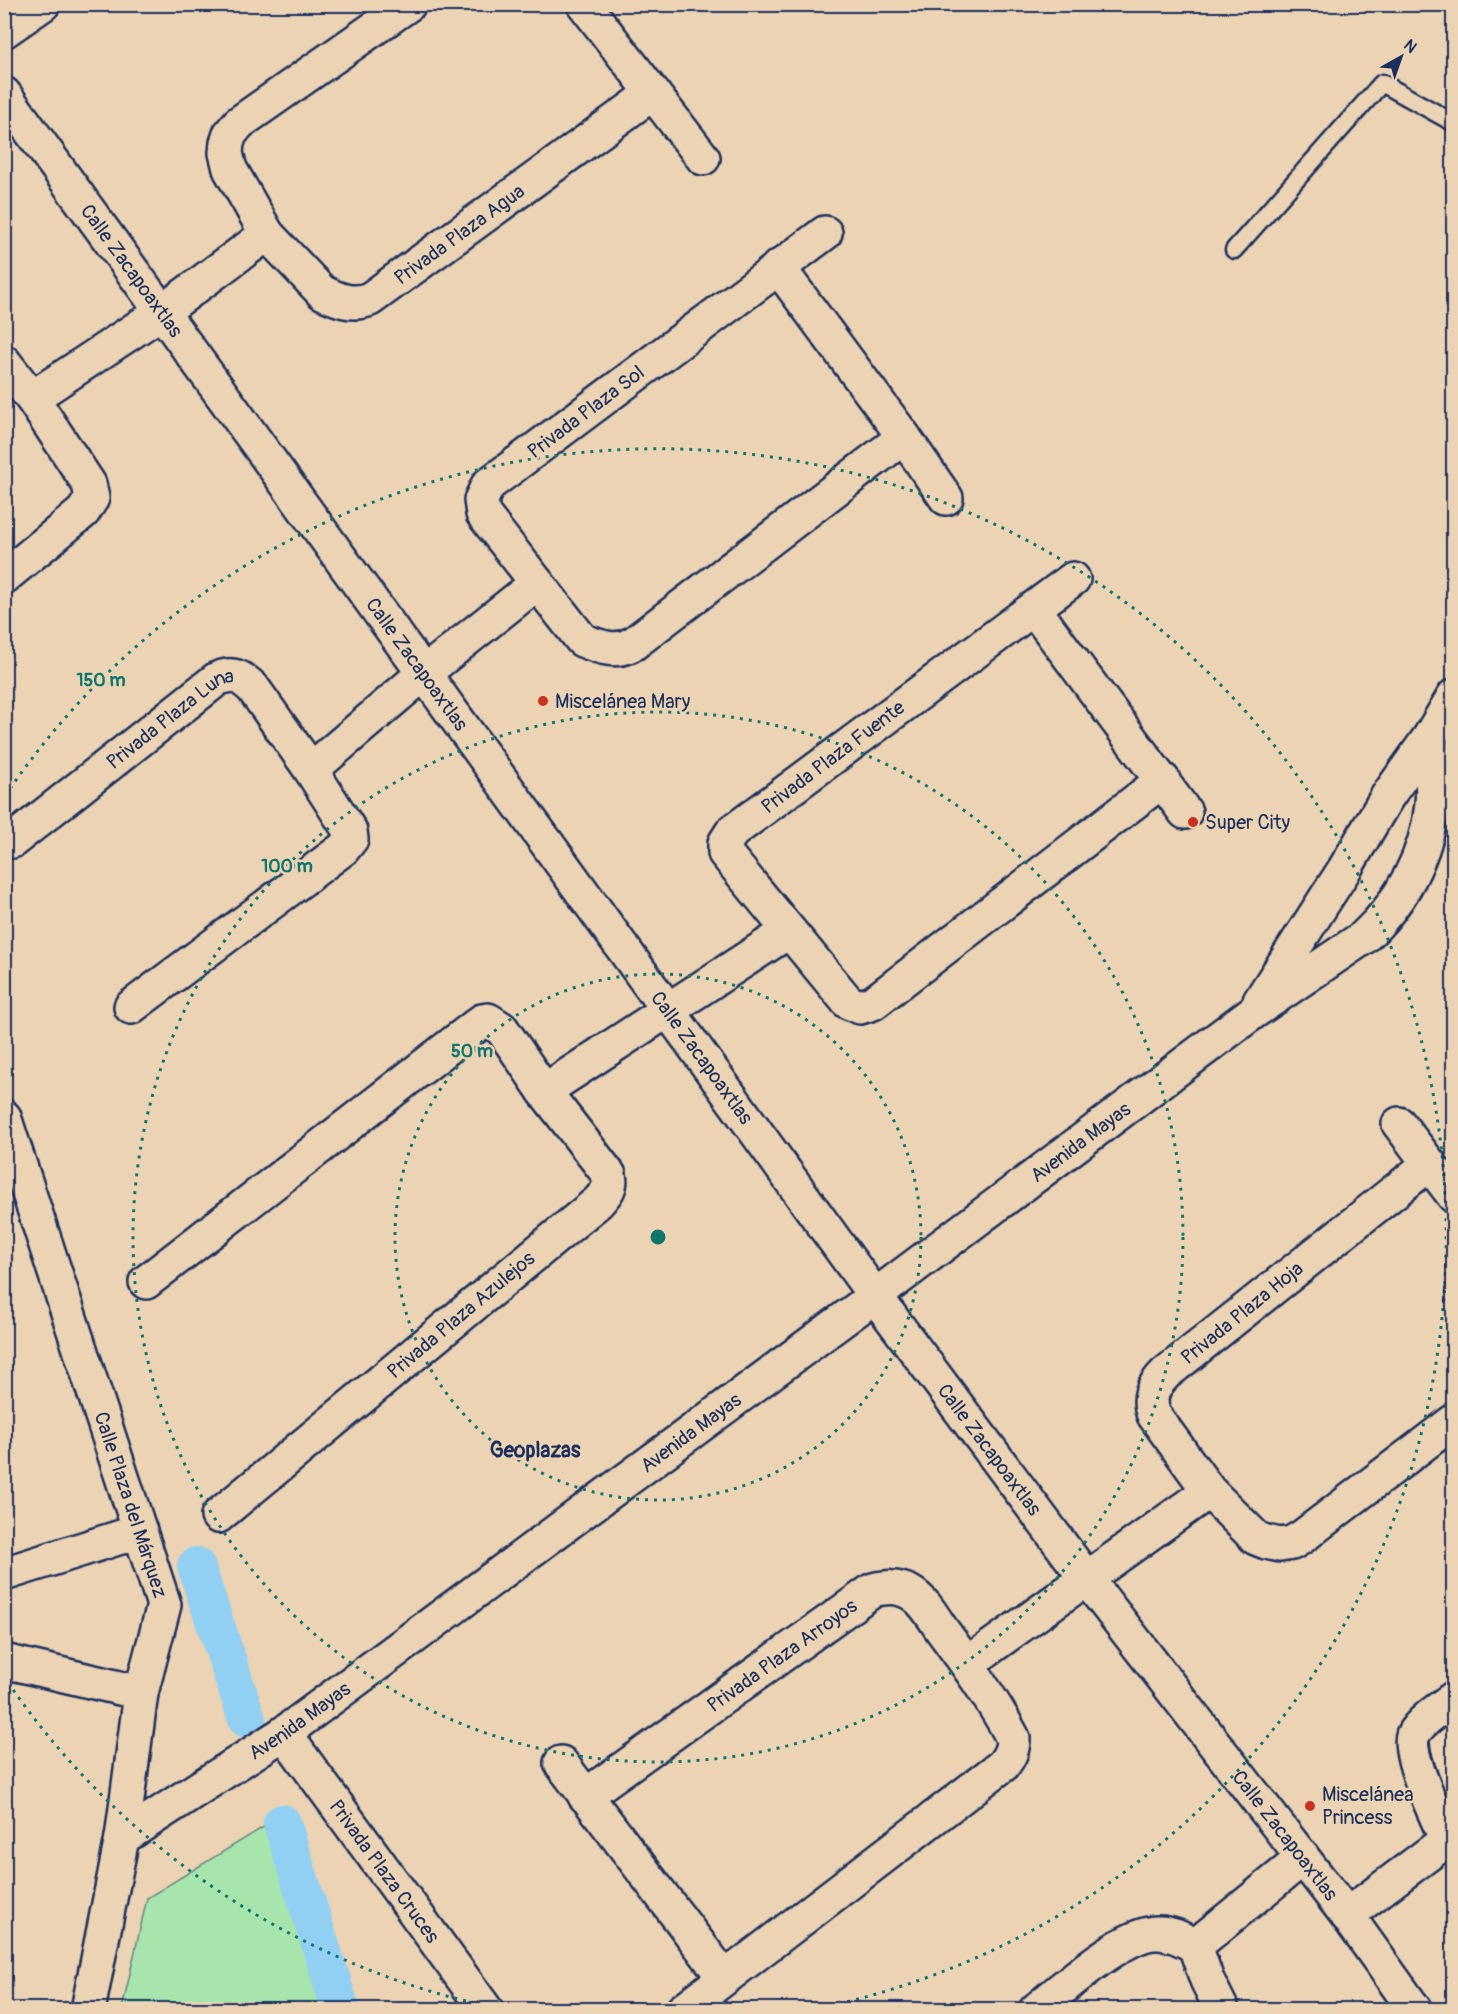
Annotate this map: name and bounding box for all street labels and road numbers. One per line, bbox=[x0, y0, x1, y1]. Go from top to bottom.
street label: Privada Plaza Agua bbox=[389, 178, 529, 290]
street label: Calle Zacapoaxtlas bbox=[75, 199, 189, 342]
street label: Privada Plaza Sol bbox=[523, 360, 649, 464]
street label: Calle Zacapoaxtlas bbox=[360, 593, 474, 736]
street label: Privada Plaza Luna bbox=[101, 663, 234, 774]
street label: Privada Plaza Fuente bbox=[756, 695, 910, 819]
street label: Calle Zacapoaxtlas bbox=[646, 986, 759, 1129]
street label: Avenida Mayas bbox=[1025, 1096, 1135, 1188]
street label: Privada Plaza Azulejos bbox=[382, 1246, 540, 1384]
street label: Privada Plaza Hoja bbox=[1176, 1256, 1308, 1370]
street label: Calle Zacapoaxtlas bbox=[932, 1378, 1047, 1520]
street label: Avenida Mayas bbox=[635, 1387, 746, 1478]
street label: Calle Plaza del Márquez bbox=[89, 1409, 173, 1601]
street label: Privada Plaza Arroyos bbox=[702, 1593, 862, 1717]
street label: Avenida Mayas bbox=[244, 1676, 355, 1765]
street label: Calle Zacapoaxtlas bbox=[1227, 1765, 1344, 1906]
street label: Privada Plaza Cruces bbox=[324, 1795, 445, 1948]

